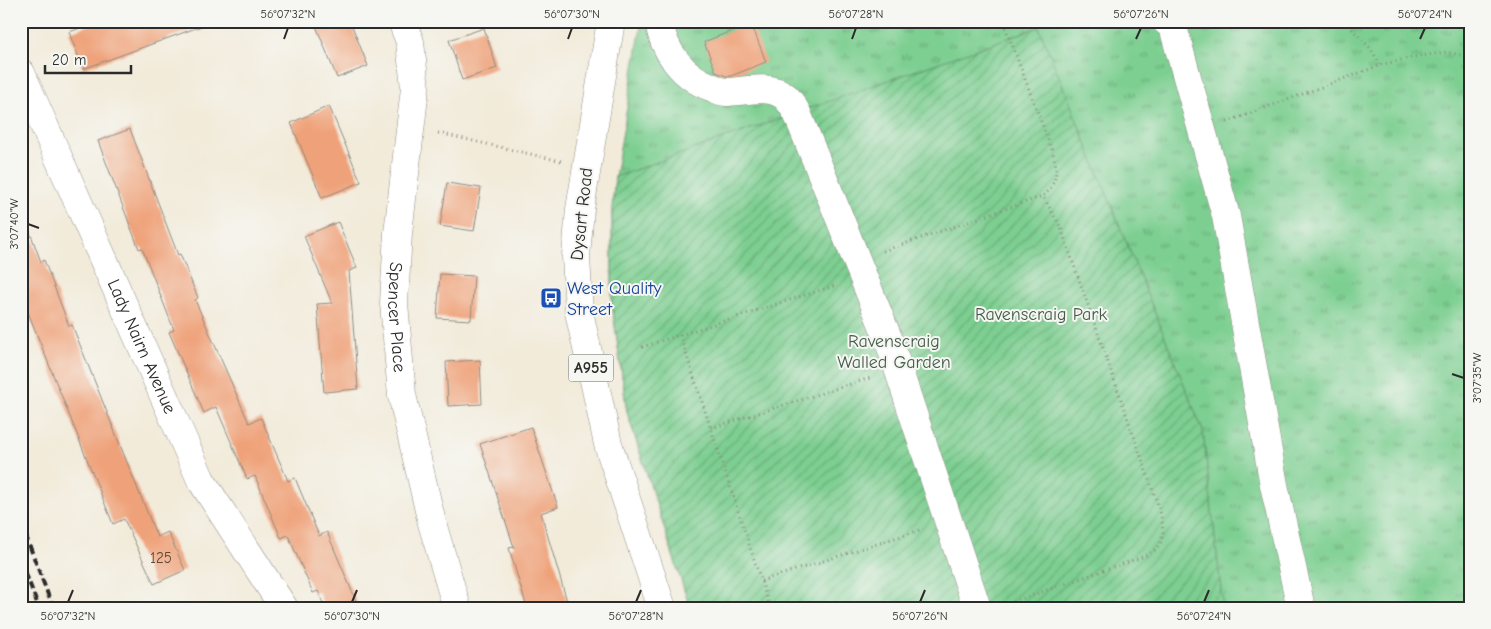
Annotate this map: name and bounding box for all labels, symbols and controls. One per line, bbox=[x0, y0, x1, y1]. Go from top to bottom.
text: 56°07'32"N bbox=[261, 7, 315, 21]
text: 56°07'30"N bbox=[544, 7, 600, 21]
text: 56°07'28"N bbox=[829, 7, 883, 21]
text: 56°07'26"N bbox=[1113, 7, 1169, 21]
text: 56°07'24"N bbox=[1398, 7, 1452, 21]
scale bar bbox=[45, 42, 131, 74]
text: 20 m bbox=[52, 51, 86, 69]
street label: Dysart Road bbox=[567, 167, 597, 261]
text: 3°07'40"W bbox=[7, 198, 21, 250]
street label: Spencer Place bbox=[383, 261, 410, 373]
street label: Lady Nairn Avenue bbox=[103, 276, 181, 417]
place label: West Quality Street bbox=[567, 278, 662, 320]
bus stop icon: West Quality Street bbox=[539, 286, 563, 310]
park label: Ravenscraig Park bbox=[975, 304, 1107, 325]
park label: Ravenscraig Walled Garden bbox=[837, 331, 951, 373]
text: 3°07'35"W bbox=[1470, 352, 1484, 403]
road number: A955 bbox=[568, 354, 614, 382]
house number: 125 bbox=[150, 549, 172, 567]
text: 56°07'32"N bbox=[41, 609, 95, 623]
text: 56°07'30"N bbox=[324, 609, 380, 623]
text: 56°07'28"N bbox=[609, 609, 663, 623]
text: 56°07'26"N bbox=[892, 609, 948, 623]
text: 56°07'24"N bbox=[1177, 609, 1231, 623]

